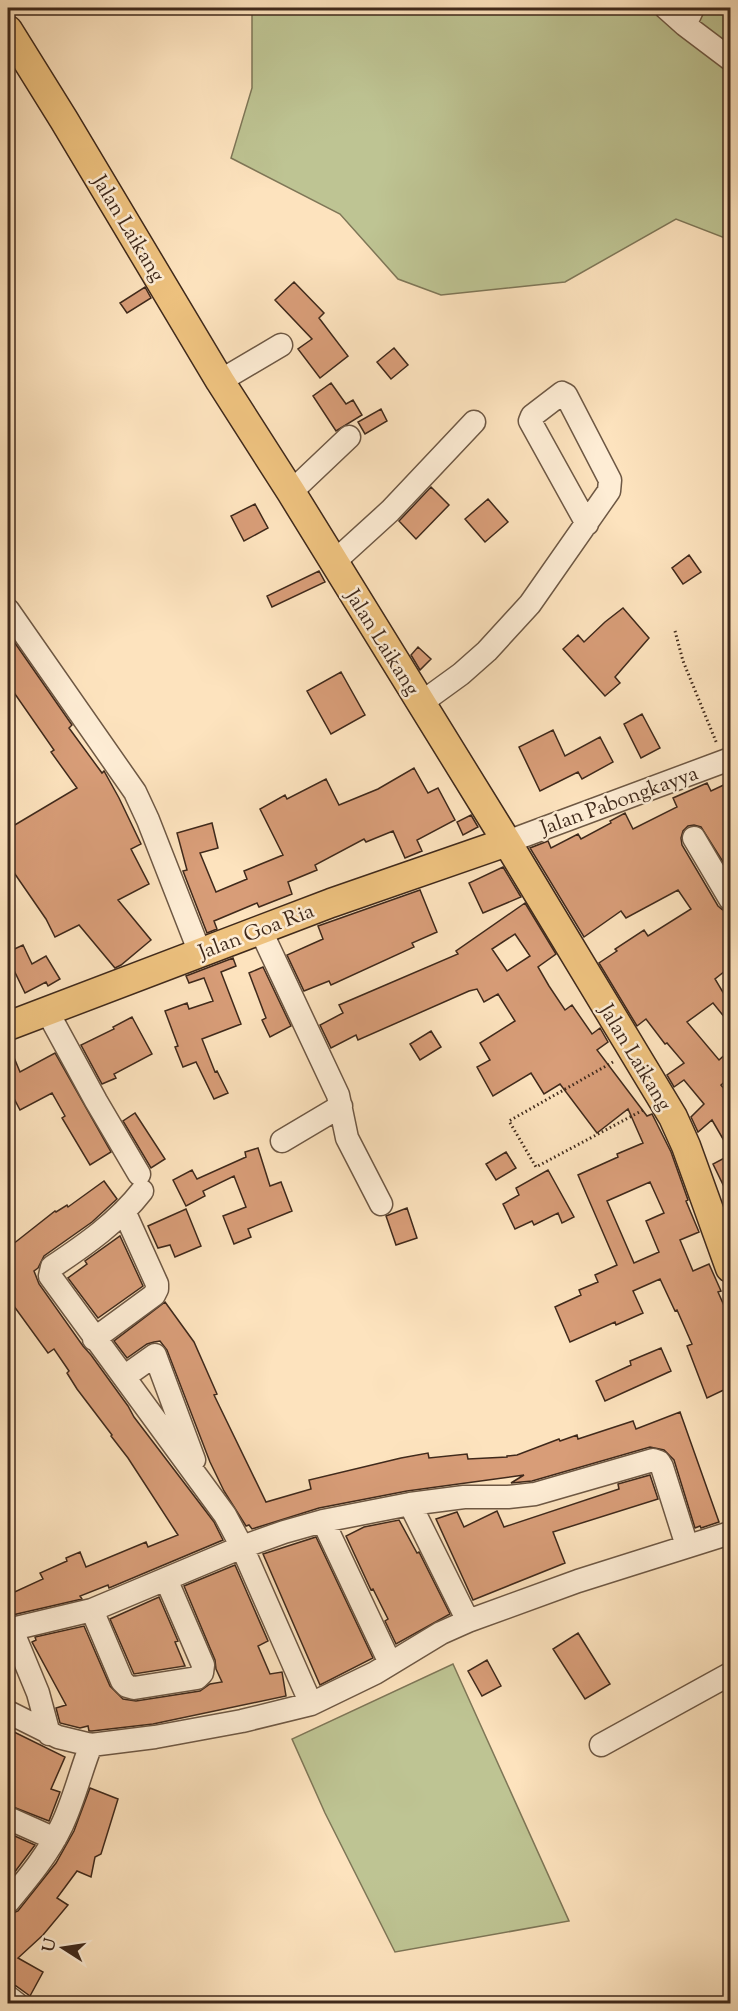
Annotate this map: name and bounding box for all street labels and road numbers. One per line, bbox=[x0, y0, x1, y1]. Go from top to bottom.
street label: Jalan Laikang bbox=[83, 169, 171, 288]
street label: Jalan Laikang bbox=[336, 583, 426, 702]
street label: Jalan Pabongkayya bbox=[536, 759, 703, 845]
street label: Jalan Goa Ria bbox=[194, 897, 319, 969]
street label: Jalan Laikang bbox=[590, 998, 678, 1117]

